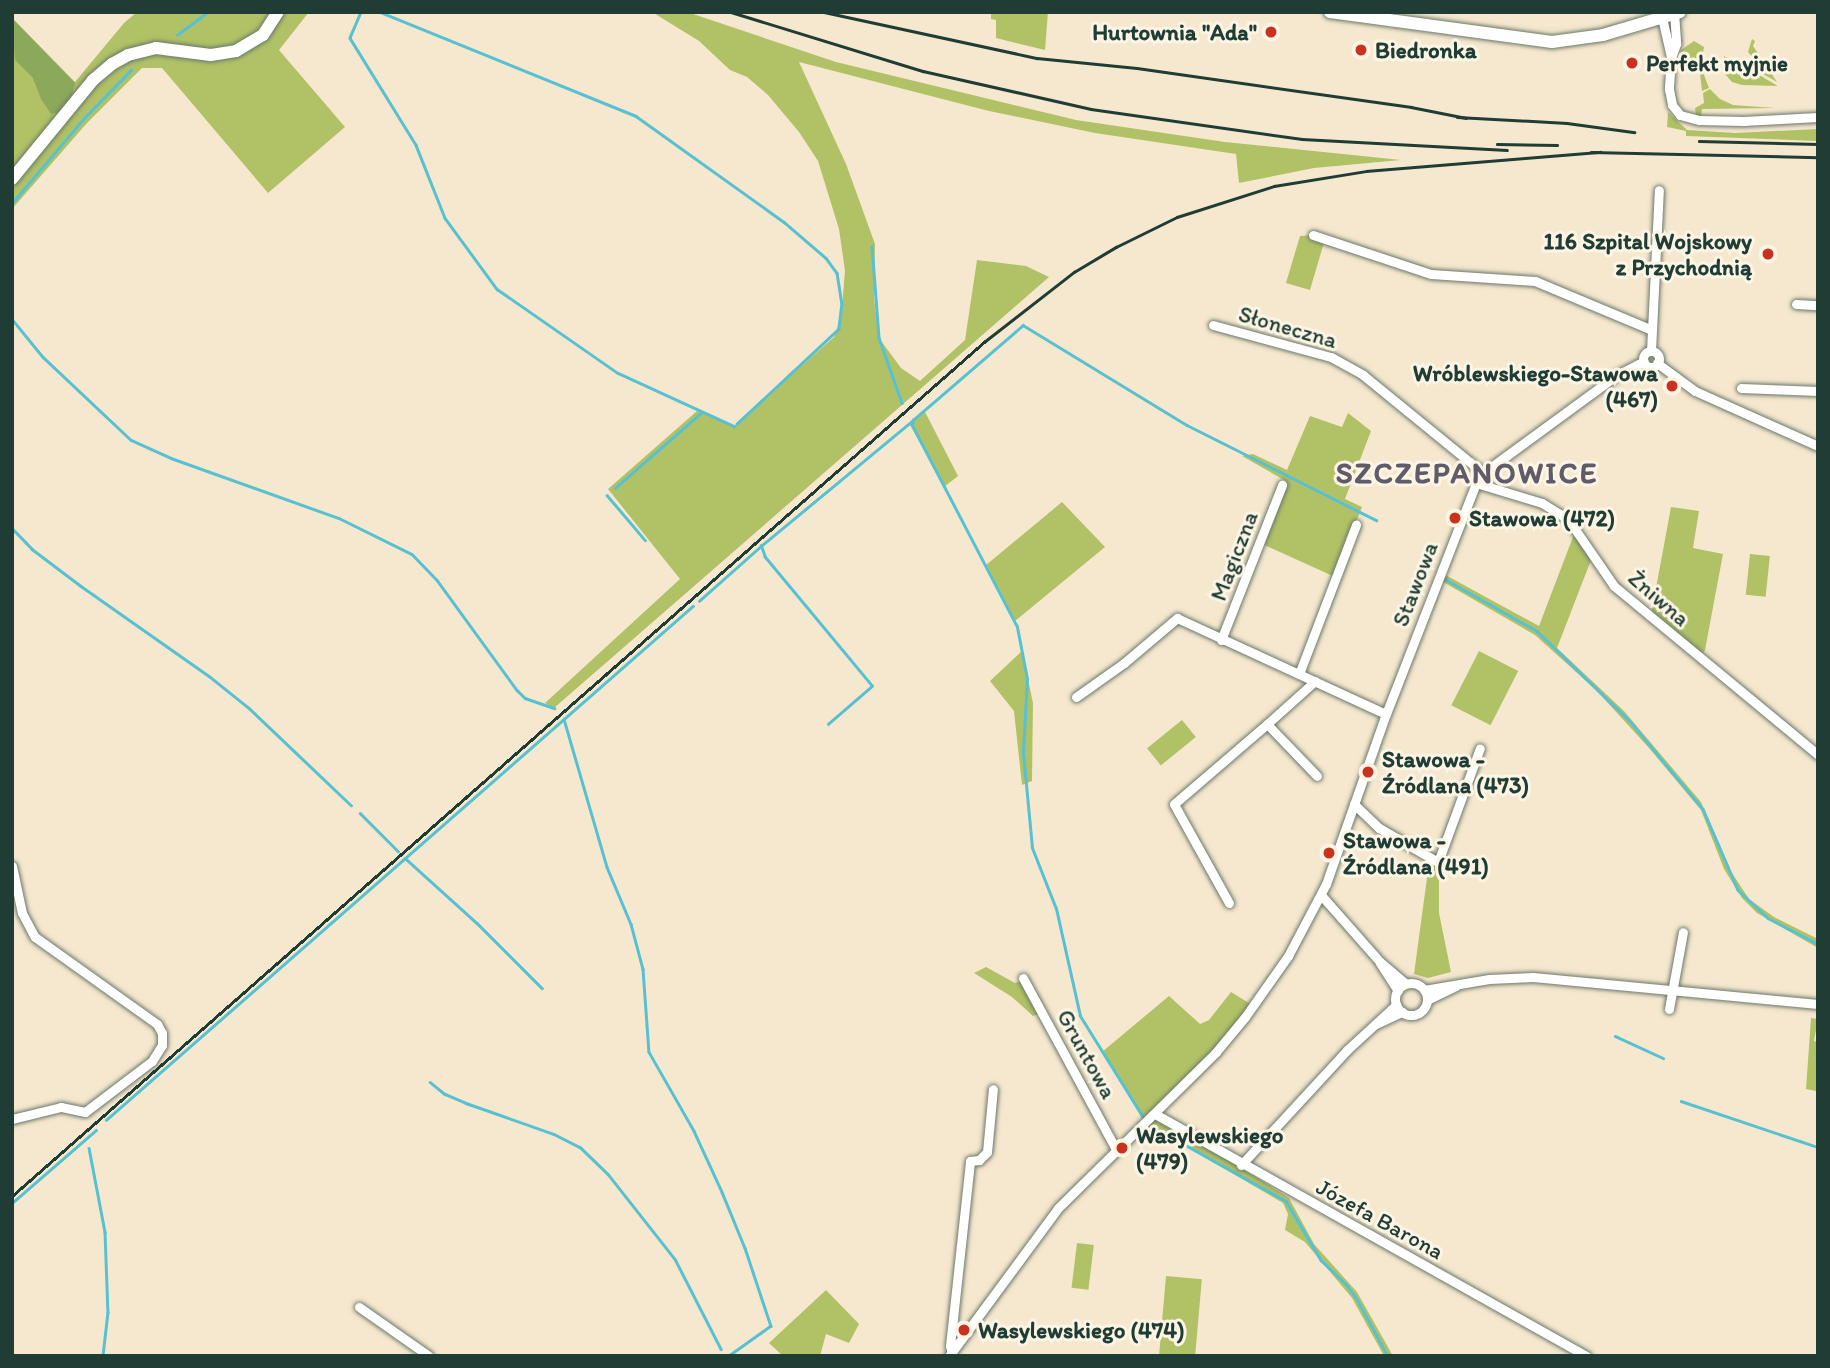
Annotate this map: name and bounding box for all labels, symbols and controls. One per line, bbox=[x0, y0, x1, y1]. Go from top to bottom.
place label: Hurtownia "Ada" bbox=[1091, 18, 1257, 46]
marker: Hurtownia "Ada" bbox=[1263, 24, 1279, 40]
place label: Biedronka bbox=[1375, 36, 1477, 64]
marker: Biedronka bbox=[1353, 42, 1369, 58]
place label: Perfekt myjnie bbox=[1646, 49, 1789, 77]
marker: Perfekt myjnie bbox=[1624, 55, 1640, 71]
place label: 116 Szpital Wojskowy z Przychodnią bbox=[1544, 227, 1752, 281]
marker: 116 Szpital Wojskowy z Przychodnią bbox=[1758, 244, 1778, 264]
street label: Słoneczna bbox=[1236, 300, 1340, 354]
place label: Wróblewskiego-Stawowa (467) bbox=[1413, 359, 1658, 413]
marker: Wróblewskiego-Stawowa (467) bbox=[1664, 378, 1680, 394]
district label: SZCZEPANOWICE bbox=[1337, 455, 1597, 491]
place label: Stawowa (472) bbox=[1469, 504, 1615, 532]
street label: Magiczna bbox=[1204, 507, 1264, 605]
marker: Stawowa (472) bbox=[1447, 510, 1463, 526]
street label: Stawowa bbox=[1386, 538, 1444, 630]
street label: Żniwna bbox=[1623, 564, 1695, 632]
place label: Stawowa - Źródlana (473) bbox=[1382, 745, 1529, 799]
marker: Stawowa - Źródlana (473) bbox=[1360, 764, 1376, 780]
place label: Stawowa - Źródlana (491) bbox=[1343, 826, 1489, 880]
marker: Stawowa - Źródlana (491) bbox=[1321, 845, 1337, 861]
street label: Gruntowa bbox=[1051, 1004, 1123, 1104]
place label: Wasylewskiego (479) bbox=[1136, 1121, 1283, 1175]
marker: Wasylewskiego (479) bbox=[1114, 1140, 1130, 1156]
street label: Józefa Barona bbox=[1312, 1173, 1448, 1265]
place label: Wasylewskiego (474) bbox=[978, 1316, 1185, 1344]
marker: Wasylewskiego (474) bbox=[956, 1322, 972, 1338]

